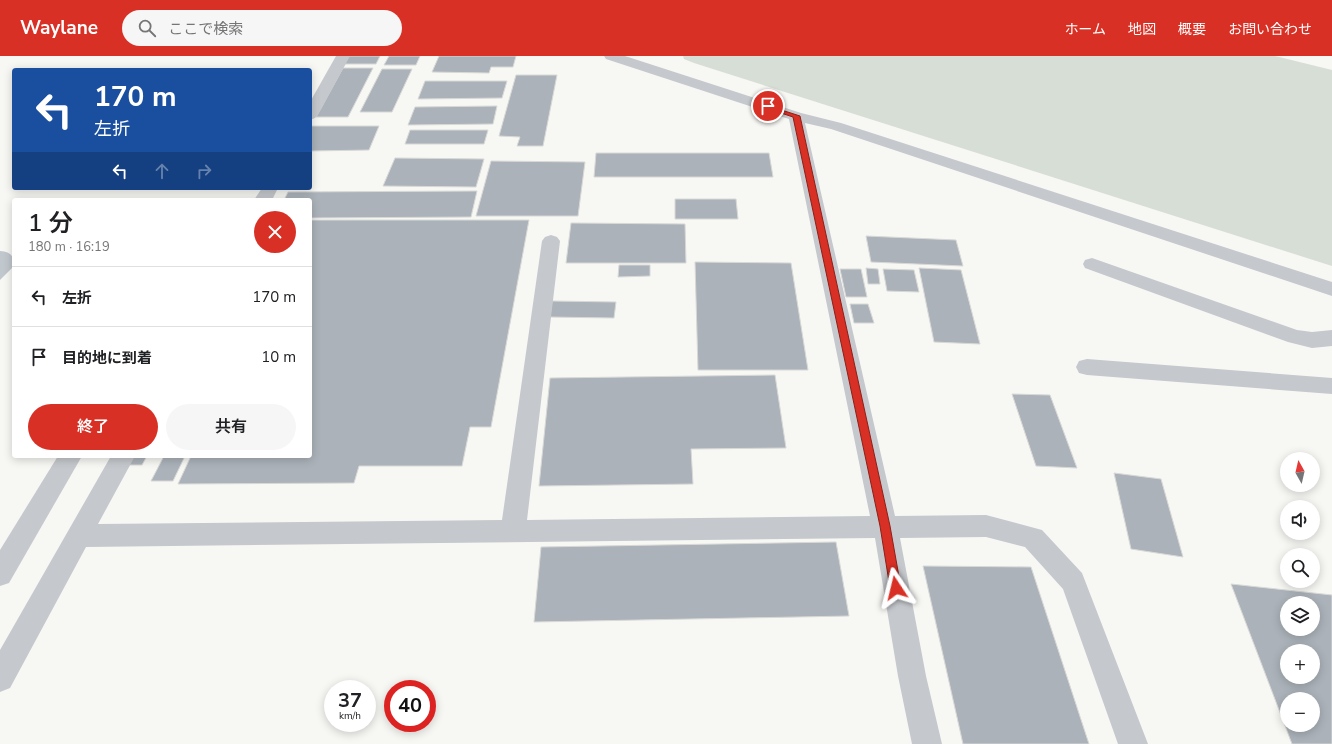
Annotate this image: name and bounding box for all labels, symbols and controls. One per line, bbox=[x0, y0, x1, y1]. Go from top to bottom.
search box bbox=[122, 10, 402, 46]
text: Waylane bbox=[20, 15, 98, 41]
icon: search bbox=[136, 17, 158, 39]
text: ここで検索 bbox=[168, 19, 243, 39]
text: ホーム bbox=[1064, 20, 1106, 39]
text: 地図 bbox=[1128, 20, 1156, 39]
text: 概要 bbox=[1178, 20, 1206, 39]
text: お問い合わせ bbox=[1228, 20, 1312, 39]
text: 170 m bbox=[94, 78, 177, 116]
icon: left bbox=[28, 84, 80, 136]
pin bbox=[751, 89, 785, 123]
icon: arrive bbox=[757, 95, 779, 117]
text: 左折 bbox=[94, 117, 130, 141]
icon: left bbox=[109, 160, 131, 182]
icon: ahead bbox=[151, 160, 173, 182]
icon: right bbox=[193, 160, 215, 182]
text: 1 分 bbox=[28, 207, 73, 239]
button: close bbox=[254, 211, 296, 253]
text: 180 m · 16:19 bbox=[28, 238, 110, 256]
icon: left bbox=[28, 286, 50, 308]
text: 170 m bbox=[252, 287, 296, 307]
text: 左折 bbox=[62, 288, 92, 308]
icon: arrive bbox=[28, 346, 50, 368]
text: 10 m bbox=[261, 347, 296, 367]
text: 目的地に到着 bbox=[62, 348, 152, 368]
button: 終了 bbox=[28, 404, 158, 450]
button: 共有 bbox=[166, 404, 296, 450]
north arrow bbox=[1280, 452, 1320, 492]
map controls bbox=[1280, 452, 1320, 732]
button: sound bbox=[1280, 500, 1320, 540]
button: search bbox=[1280, 548, 1320, 588]
position arrow bbox=[875, 567, 917, 609]
button: layers bbox=[1280, 596, 1320, 636]
button: + bbox=[1280, 644, 1320, 684]
speed limit sign: 40 bbox=[384, 680, 436, 732]
text: 37 bbox=[338, 687, 362, 714]
button: − bbox=[1280, 692, 1320, 732]
text: km/h bbox=[339, 709, 361, 723]

